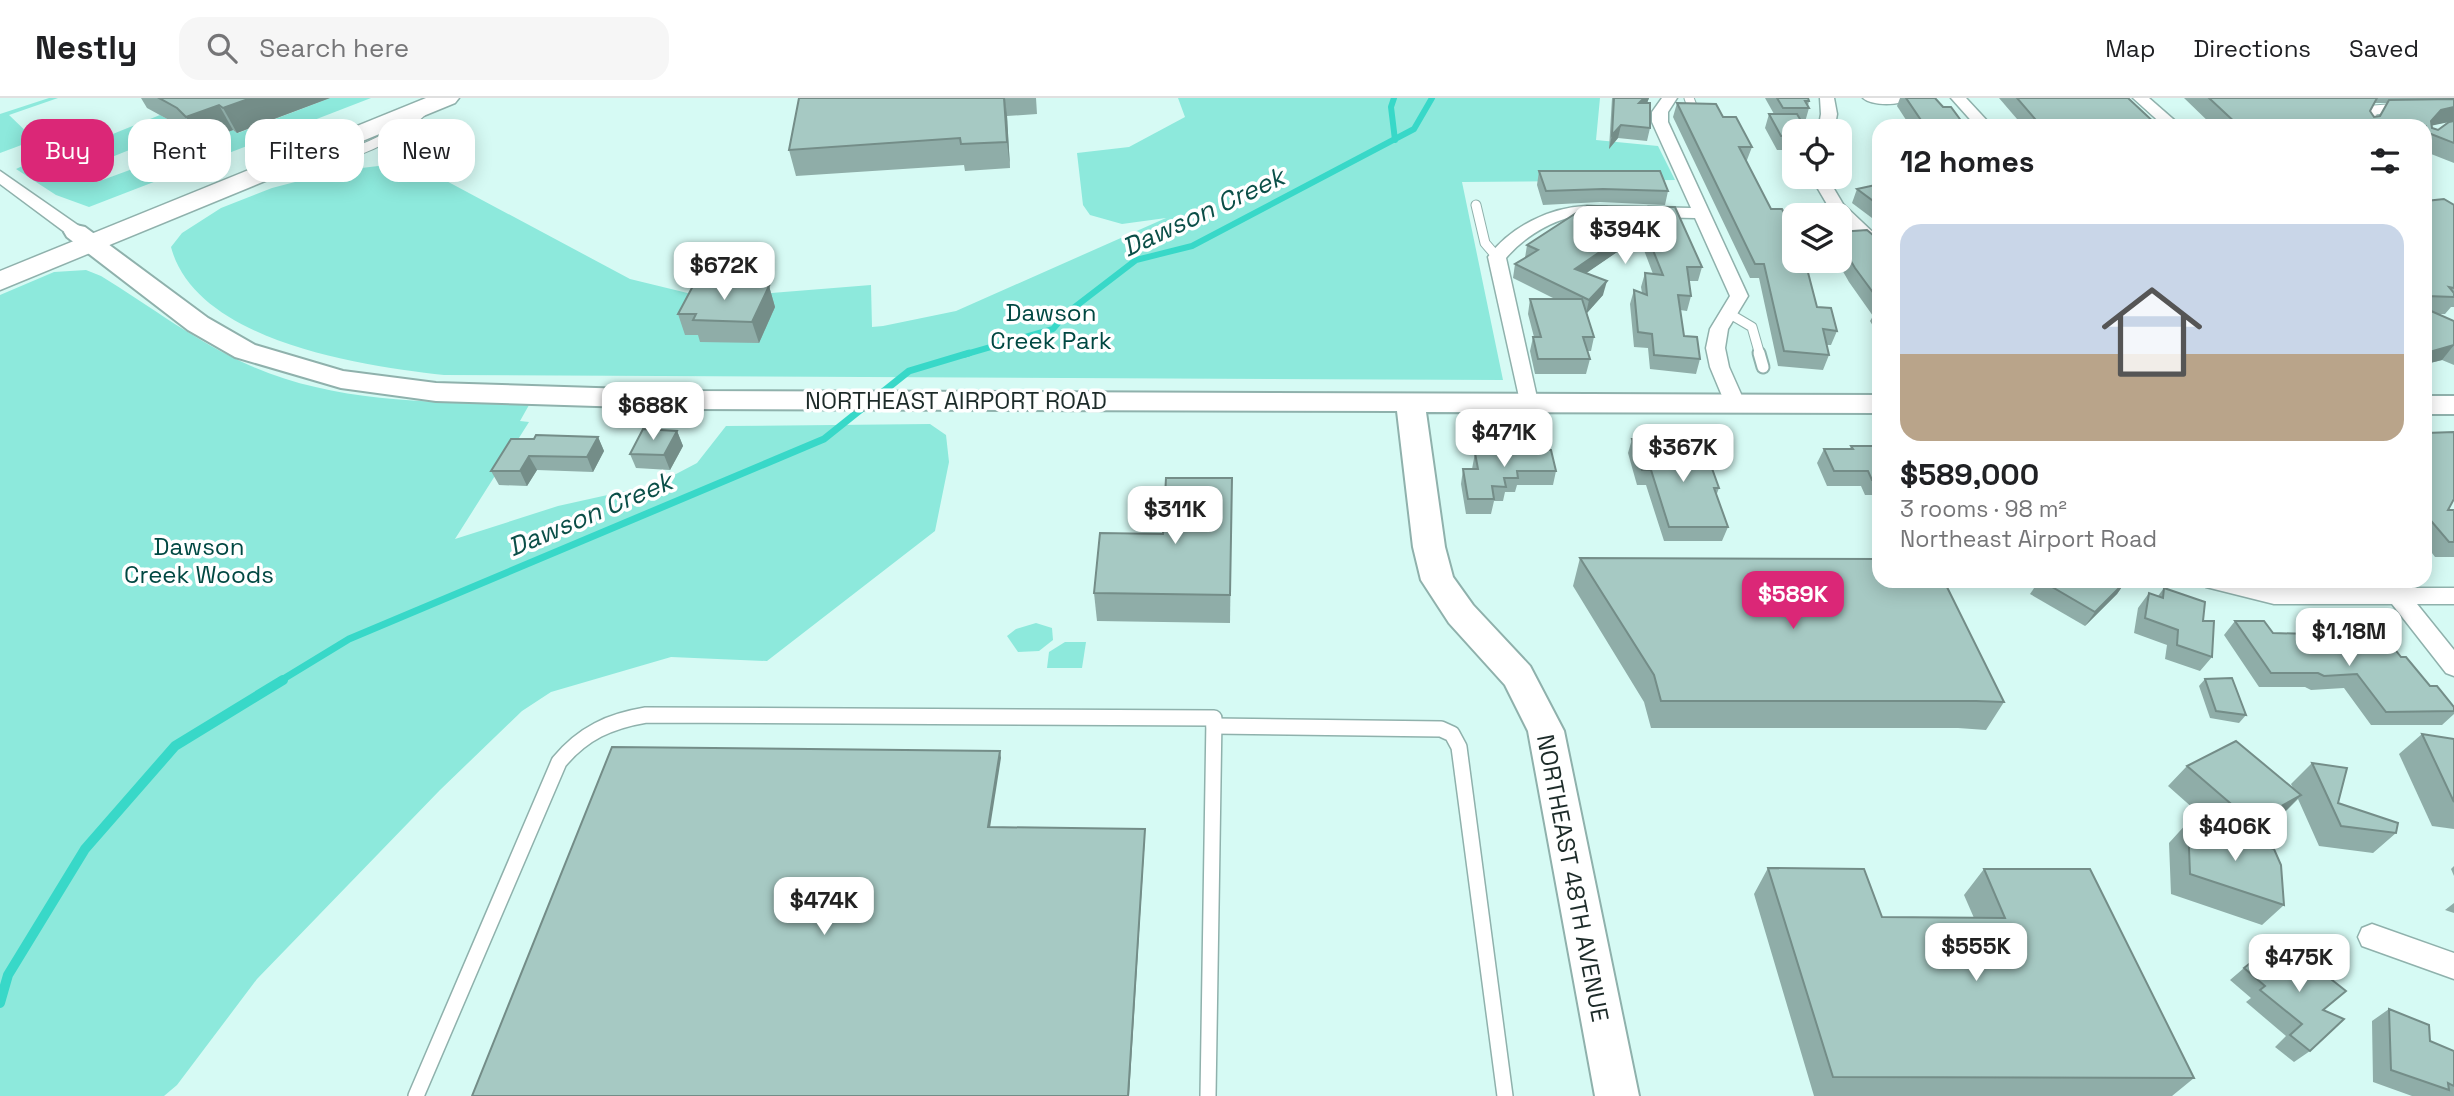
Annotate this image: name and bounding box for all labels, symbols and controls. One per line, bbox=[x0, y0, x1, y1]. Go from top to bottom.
search box bbox=[179, 17, 669, 80]
text: Nestly bbox=[35, 27, 137, 69]
icon: search bbox=[203, 29, 241, 67]
text: Search here bbox=[259, 31, 409, 65]
text: Map bbox=[2105, 33, 2155, 64]
text: Directions bbox=[2193, 33, 2311, 64]
text: Saved bbox=[2349, 33, 2419, 64]
chip: Buy bbox=[21, 119, 114, 182]
chip: Rent bbox=[128, 119, 231, 182]
chip: Filters bbox=[245, 119, 364, 182]
chip: New bbox=[378, 119, 475, 182]
map controls bbox=[1782, 119, 1852, 273]
button: locate bbox=[1782, 119, 1852, 189]
text: 12 homes bbox=[1900, 142, 2035, 181]
icon: filters bbox=[2366, 142, 2404, 180]
water label: Dawson Creek bbox=[1116, 158, 1293, 265]
button: layers bbox=[1782, 203, 1852, 273]
pin: $394K bbox=[1576, 206, 1674, 266]
text: $394K bbox=[1589, 214, 1661, 244]
pin: $672K bbox=[675, 242, 773, 302]
text: $672K bbox=[690, 250, 758, 280]
icon: home bbox=[2089, 269, 2215, 395]
park label: Dawson Creek Park bbox=[990, 297, 1112, 356]
pin: $688K bbox=[604, 382, 702, 442]
street label: NORTHEAST AIRPORT ROAD bbox=[805, 385, 1107, 416]
text: $688K bbox=[618, 390, 688, 420]
pin: $471K bbox=[1455, 410, 1553, 469]
text: $471K bbox=[1472, 417, 1536, 447]
pin: $367K bbox=[1634, 424, 1732, 484]
text: $367K bbox=[1649, 432, 1717, 462]
text: $589,000 bbox=[1900, 455, 2039, 494]
water label: Dawson Creek bbox=[502, 463, 680, 564]
pin: $311K bbox=[1126, 486, 1224, 546]
text: $311K bbox=[1144, 494, 1206, 524]
text: 3 rooms · 98 m² bbox=[1900, 494, 2067, 524]
text: Northeast Airport Road bbox=[1900, 524, 2157, 554]
park label: Dawson Creek Woods bbox=[124, 531, 274, 590]
pin: $589K bbox=[1744, 572, 1842, 631]
text: $589K bbox=[1758, 579, 1828, 609]
pin: $1.18M bbox=[2292, 608, 2406, 668]
text: $1.18M bbox=[2312, 616, 2386, 646]
street label: NORTHEAST 48TH AVENUE bbox=[1530, 732, 1616, 1024]
pin: $406K bbox=[2186, 804, 2284, 863]
text: $406K bbox=[2199, 811, 2271, 841]
pin: $474K bbox=[775, 878, 873, 937]
text: $474K bbox=[790, 885, 858, 915]
pin: $555K bbox=[1927, 924, 2025, 983]
text: $555K bbox=[1941, 931, 2011, 961]
pin: $475K bbox=[2250, 934, 2348, 994]
text: $475K bbox=[2265, 942, 2333, 972]

